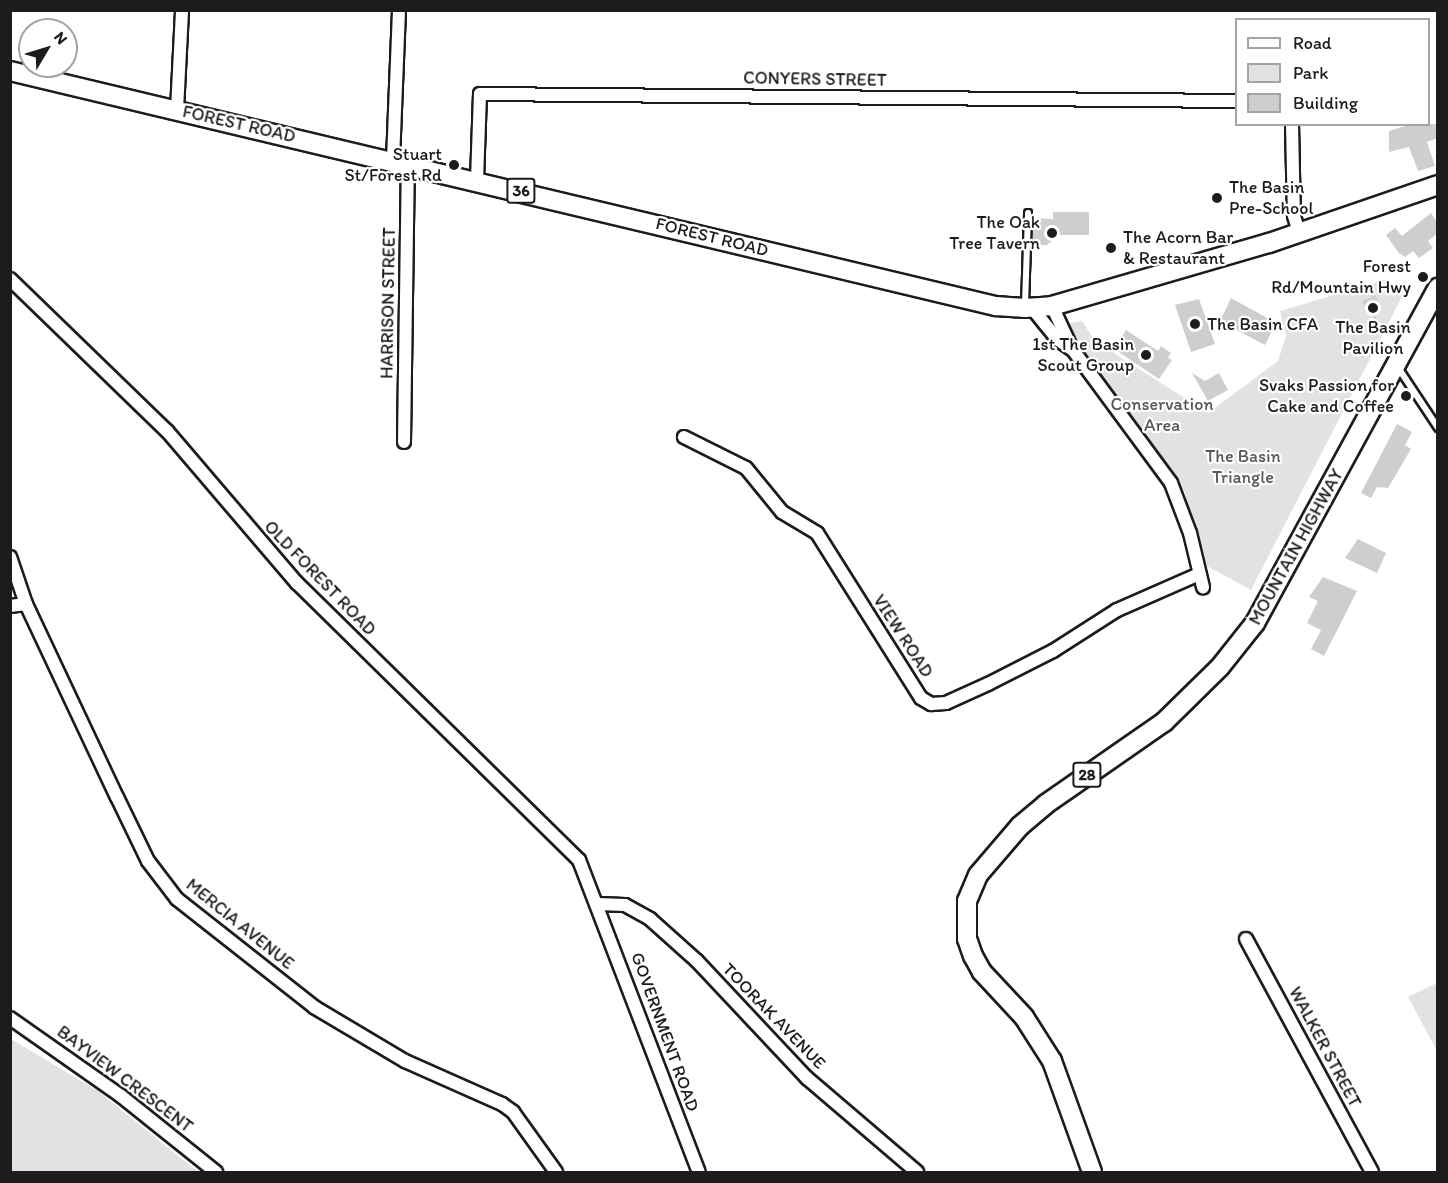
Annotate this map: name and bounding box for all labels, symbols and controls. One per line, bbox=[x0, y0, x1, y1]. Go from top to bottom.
north arrow bbox=[18, 18, 78, 78]
legend bbox=[1235, 18, 1430, 126]
text: N bbox=[50, 28, 72, 48]
text: Road bbox=[1293, 32, 1332, 54]
text: Park bbox=[1293, 62, 1328, 84]
street label: CONYERS STREET bbox=[743, 67, 887, 91]
text: Building bbox=[1293, 92, 1358, 114]
street label: FOREST ROAD bbox=[181, 101, 297, 147]
place label: Stuart St/Forest Rd bbox=[344, 144, 442, 186]
marker: Stuart St/Forest Rd bbox=[447, 158, 461, 172]
place label: The Basin Pre-School bbox=[1229, 177, 1313, 219]
road number: 36 bbox=[506, 178, 536, 204]
marker: The Basin Pre-School bbox=[1210, 191, 1224, 205]
place label: The Oak Tree Tavern bbox=[951, 212, 1040, 254]
street label: FOREST ROAD bbox=[654, 213, 770, 261]
marker: The Oak Tree Tavern bbox=[1045, 226, 1059, 240]
street label: HARRISON STREET bbox=[376, 227, 400, 379]
place label: The Acorn Bar & Restaurant bbox=[1123, 227, 1234, 270]
marker: The Acorn Bar & Restaurant bbox=[1104, 241, 1118, 255]
place label: Forest Rd/Mountain Hwy bbox=[1271, 256, 1411, 298]
marker: Forest Rd/Mountain Hwy bbox=[1416, 270, 1430, 284]
marker: The Basin Pavilion bbox=[1366, 301, 1380, 315]
place label: The Basin CFA bbox=[1207, 313, 1319, 335]
marker: The Basin CFA bbox=[1188, 317, 1202, 331]
place label: The Basin Pavilion bbox=[1335, 317, 1411, 360]
place label: 1st The Basin Scout Group bbox=[1031, 334, 1134, 376]
marker: 1st The Basin Scout Group bbox=[1139, 348, 1153, 362]
place label: Svaks Passion for Cake and Coffee bbox=[1259, 375, 1394, 418]
marker: Svaks Passion for Cake and Coffee bbox=[1399, 389, 1413, 403]
park label: Conservation Area bbox=[1110, 394, 1214, 436]
park label: The Basin Triangle bbox=[1205, 446, 1281, 488]
street label: MOUNTAIN HIGHWAY bbox=[1244, 464, 1348, 630]
street label: OLD FOREST ROAD bbox=[259, 516, 381, 640]
street label: VIEW ROAD bbox=[868, 591, 938, 681]
road number: 28 bbox=[1072, 762, 1102, 788]
street label: MERCIA AVENUE bbox=[182, 874, 298, 974]
street label: GOVERNMENT ROAD bbox=[626, 950, 704, 1114]
street label: TOORAK AVENUE bbox=[718, 958, 830, 1074]
street label: WALKER STREET bbox=[1284, 983, 1366, 1111]
street label: BAYVIEW CRESCENT bbox=[53, 1021, 197, 1137]

